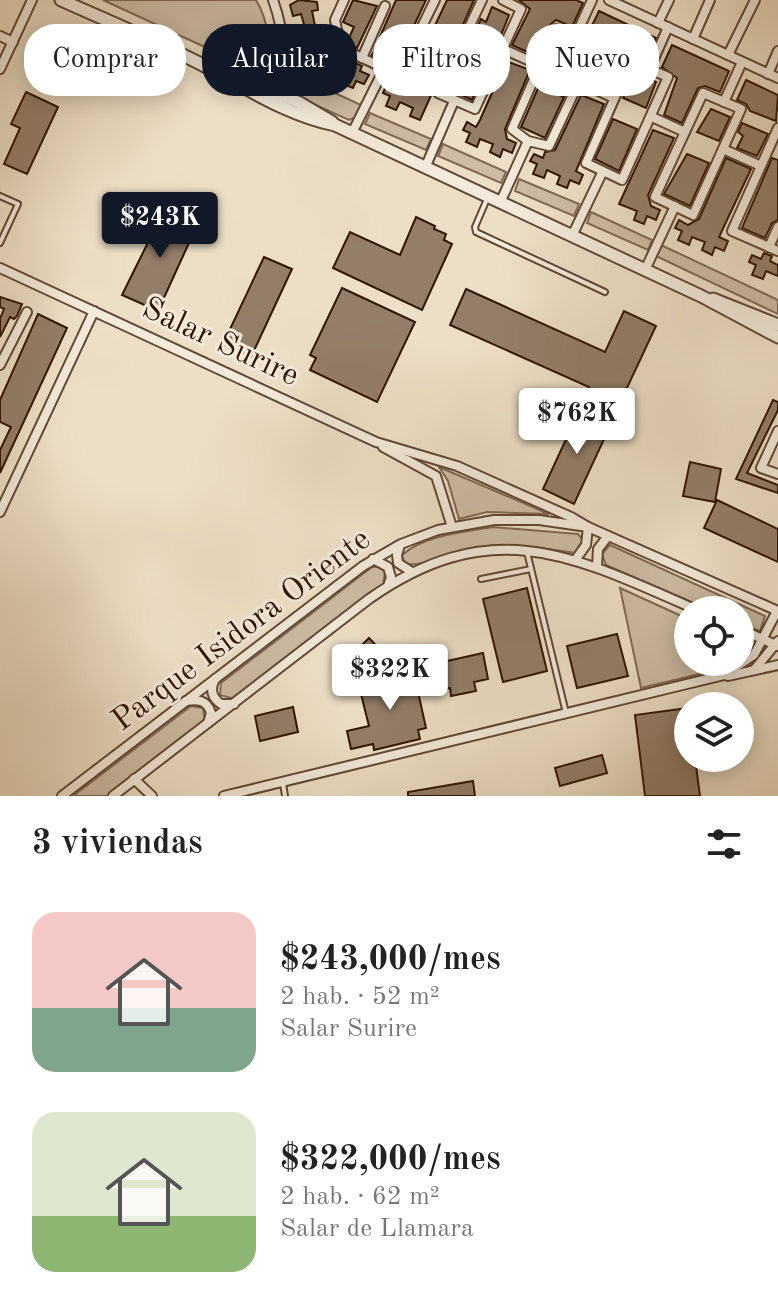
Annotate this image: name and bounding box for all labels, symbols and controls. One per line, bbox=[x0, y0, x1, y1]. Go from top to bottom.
chip: Comprar bbox=[24, 24, 186, 96]
chip: Alquilar bbox=[202, 24, 357, 96]
chip: Filtros bbox=[373, 24, 510, 96]
chip: Nuevo bbox=[526, 24, 659, 96]
pin: $243K bbox=[104, 192, 216, 260]
text: $243K bbox=[120, 205, 200, 231]
street label: Salar Surire bbox=[137, 293, 303, 393]
pin: $762K bbox=[521, 388, 633, 456]
text: $762K bbox=[537, 401, 617, 427]
street label: Parque Isidora Oriente bbox=[107, 524, 377, 738]
map controls bbox=[674, 596, 754, 772]
button: locate bbox=[674, 596, 754, 676]
pin: $322K bbox=[334, 644, 446, 712]
text: $322K bbox=[350, 657, 430, 683]
button: layers bbox=[674, 692, 754, 772]
icon: filters bbox=[702, 822, 746, 866]
text: 3 viviendas bbox=[32, 827, 203, 861]
text: $243,000/mes bbox=[280, 943, 501, 977]
icon: home bbox=[96, 944, 192, 1040]
text: 2 hab. · 52 m² bbox=[280, 984, 440, 1010]
text: Salar Surire bbox=[280, 1016, 417, 1042]
text: $322,000/mes bbox=[280, 1143, 501, 1177]
icon: home bbox=[96, 1144, 192, 1240]
text: 2 hab. · 62 m² bbox=[280, 1184, 440, 1210]
text: Salar de Llamara bbox=[280, 1216, 474, 1242]

